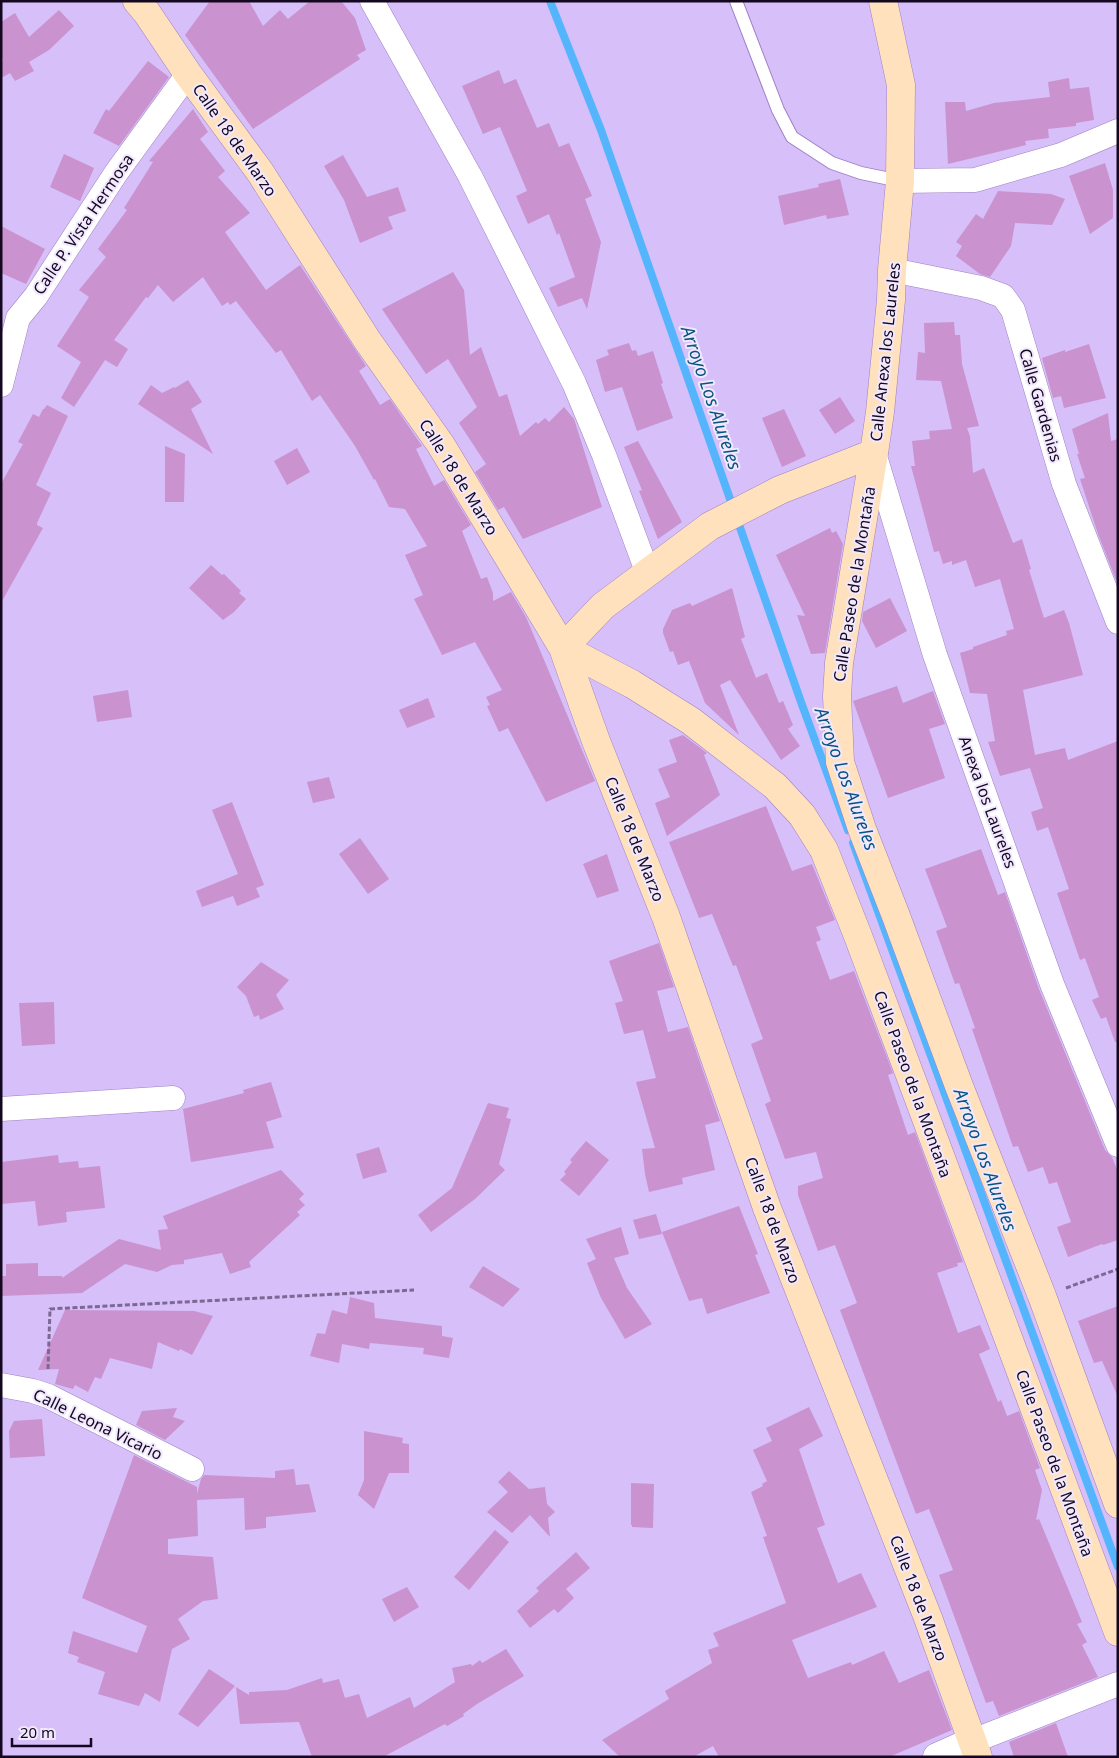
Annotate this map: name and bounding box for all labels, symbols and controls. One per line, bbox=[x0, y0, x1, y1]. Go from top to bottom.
street label: Calle 18 de Marzo bbox=[188, 79, 282, 201]
street label: Calle P. Vista Hermosa bbox=[28, 149, 138, 299]
street label: Calle Anexa los Laureles bbox=[865, 261, 905, 443]
water label: Arroyo Los Alureles bbox=[675, 321, 748, 473]
street label: Calle Gardenias bbox=[1014, 346, 1068, 464]
street label: Calle 18 de Marzo bbox=[414, 415, 504, 539]
street label: Calle Paseo de la Montaña bbox=[828, 485, 880, 683]
water label: Arroyo Los Alureles bbox=[809, 702, 884, 854]
street label: Anexa los Laureles bbox=[954, 733, 1022, 871]
street label: Calle 18 de Marzo bbox=[600, 773, 670, 905]
street label: Calle Paseo de la Montaña bbox=[869, 987, 957, 1181]
water label: Arroyo Los Alureles bbox=[948, 1083, 1023, 1235]
street label: Calle 18 de Marzo bbox=[740, 1154, 806, 1286]
street label: Calle Paseo de la Montaña bbox=[1011, 1366, 1099, 1560]
street label: Calle Leona Vicario bbox=[30, 1383, 166, 1465]
street label: Calle 18 de Marzo bbox=[885, 1532, 953, 1664]
scale bar bbox=[12, 1716, 91, 1748]
text: 20 m bbox=[20, 1722, 55, 1742]

